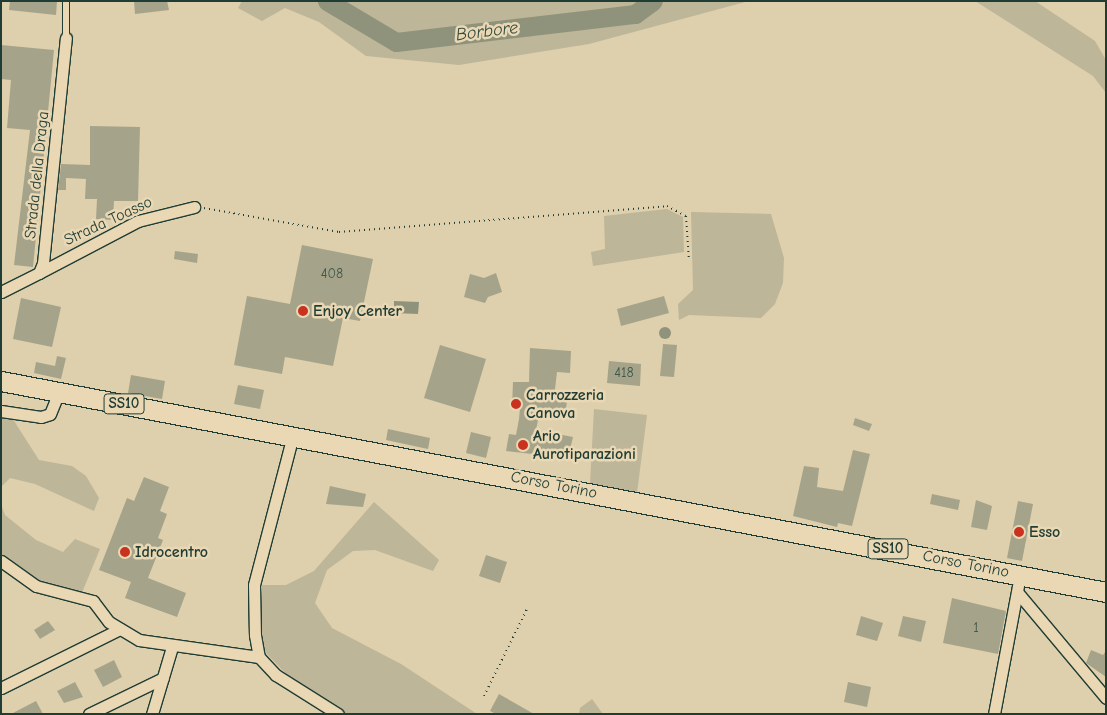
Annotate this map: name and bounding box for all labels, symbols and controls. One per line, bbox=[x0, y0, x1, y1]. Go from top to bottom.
water label: Borbore bbox=[455, 17, 519, 47]
street label: Strada della Draga bbox=[21, 110, 53, 240]
street label: Strada Toasso bbox=[61, 192, 155, 250]
house number: 408 bbox=[321, 266, 343, 282]
place label: Enjoy Center bbox=[313, 301, 402, 321]
marker: Enjoy Center bbox=[297, 305, 309, 317]
house number: 418 bbox=[614, 365, 634, 381]
place label: Carrozzeria Canova bbox=[526, 385, 604, 423]
road number: SS10 bbox=[103, 392, 145, 416]
marker: Carrozzeria Canova bbox=[510, 398, 522, 410]
place label: Ario Aurotiparazioni bbox=[533, 426, 636, 464]
marker: Ario Aurotiparazioni bbox=[517, 439, 529, 451]
street label: Corso Torino bbox=[509, 467, 599, 503]
place label: Esso bbox=[1029, 522, 1060, 542]
marker: Esso bbox=[1013, 526, 1025, 538]
road number: SS10 bbox=[867, 536, 909, 562]
place label: Idrocentro bbox=[135, 542, 208, 562]
marker: Idrocentro bbox=[119, 546, 131, 558]
street label: Corso Torino bbox=[921, 546, 1011, 582]
house number: 1 bbox=[973, 620, 979, 636]

